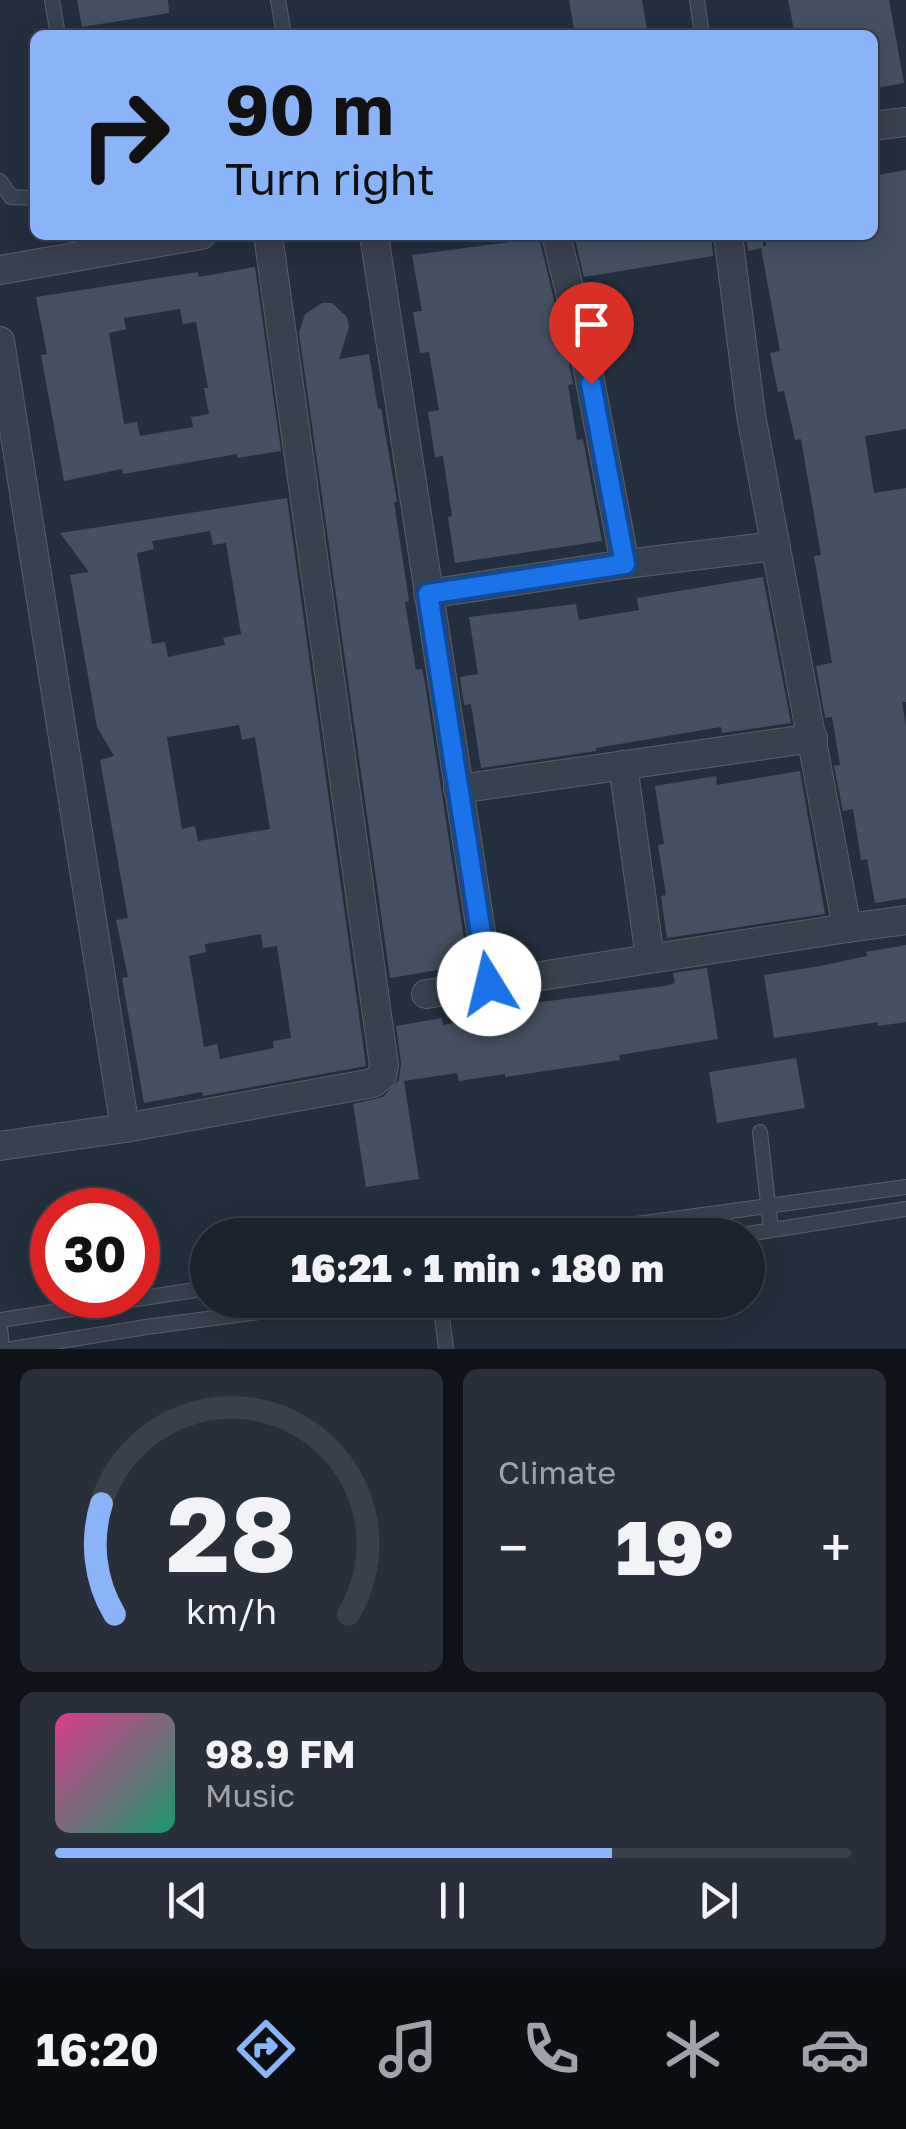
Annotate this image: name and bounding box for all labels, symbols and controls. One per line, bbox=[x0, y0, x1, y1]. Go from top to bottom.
text: 90 m bbox=[225, 66, 394, 150]
icon: right bbox=[60, 70, 190, 200]
text: Turn right bbox=[225, 151, 435, 205]
pin bbox=[549, 282, 634, 385]
icon: arrive bbox=[564, 297, 619, 352]
position arrow bbox=[437, 932, 541, 1036]
speed limit sign: 30 bbox=[30, 1188, 160, 1318]
text: 16:21 · 1 min · 180 m bbox=[291, 1245, 664, 1290]
text: Climate bbox=[498, 1453, 616, 1491]
text: 28 bbox=[166, 1470, 297, 1595]
text: 19° bbox=[616, 1501, 733, 1592]
text: − bbox=[498, 1514, 528, 1580]
text: + bbox=[821, 1514, 851, 1580]
text: km/h bbox=[186, 1589, 277, 1632]
text: 98.9 FM bbox=[205, 1731, 356, 1776]
text: Music bbox=[205, 1776, 295, 1814]
icon: previous bbox=[160, 1873, 215, 1928]
icon: pause bbox=[425, 1873, 480, 1928]
icon: next bbox=[691, 1873, 746, 1928]
icon: directions bbox=[231, 2014, 301, 2084]
icon: music bbox=[373, 2014, 443, 2084]
icon: phone bbox=[516, 2014, 586, 2084]
icon: climate bbox=[658, 2014, 728, 2084]
icon: car bbox=[800, 2014, 870, 2084]
text: 16:20 bbox=[36, 2022, 159, 2076]

